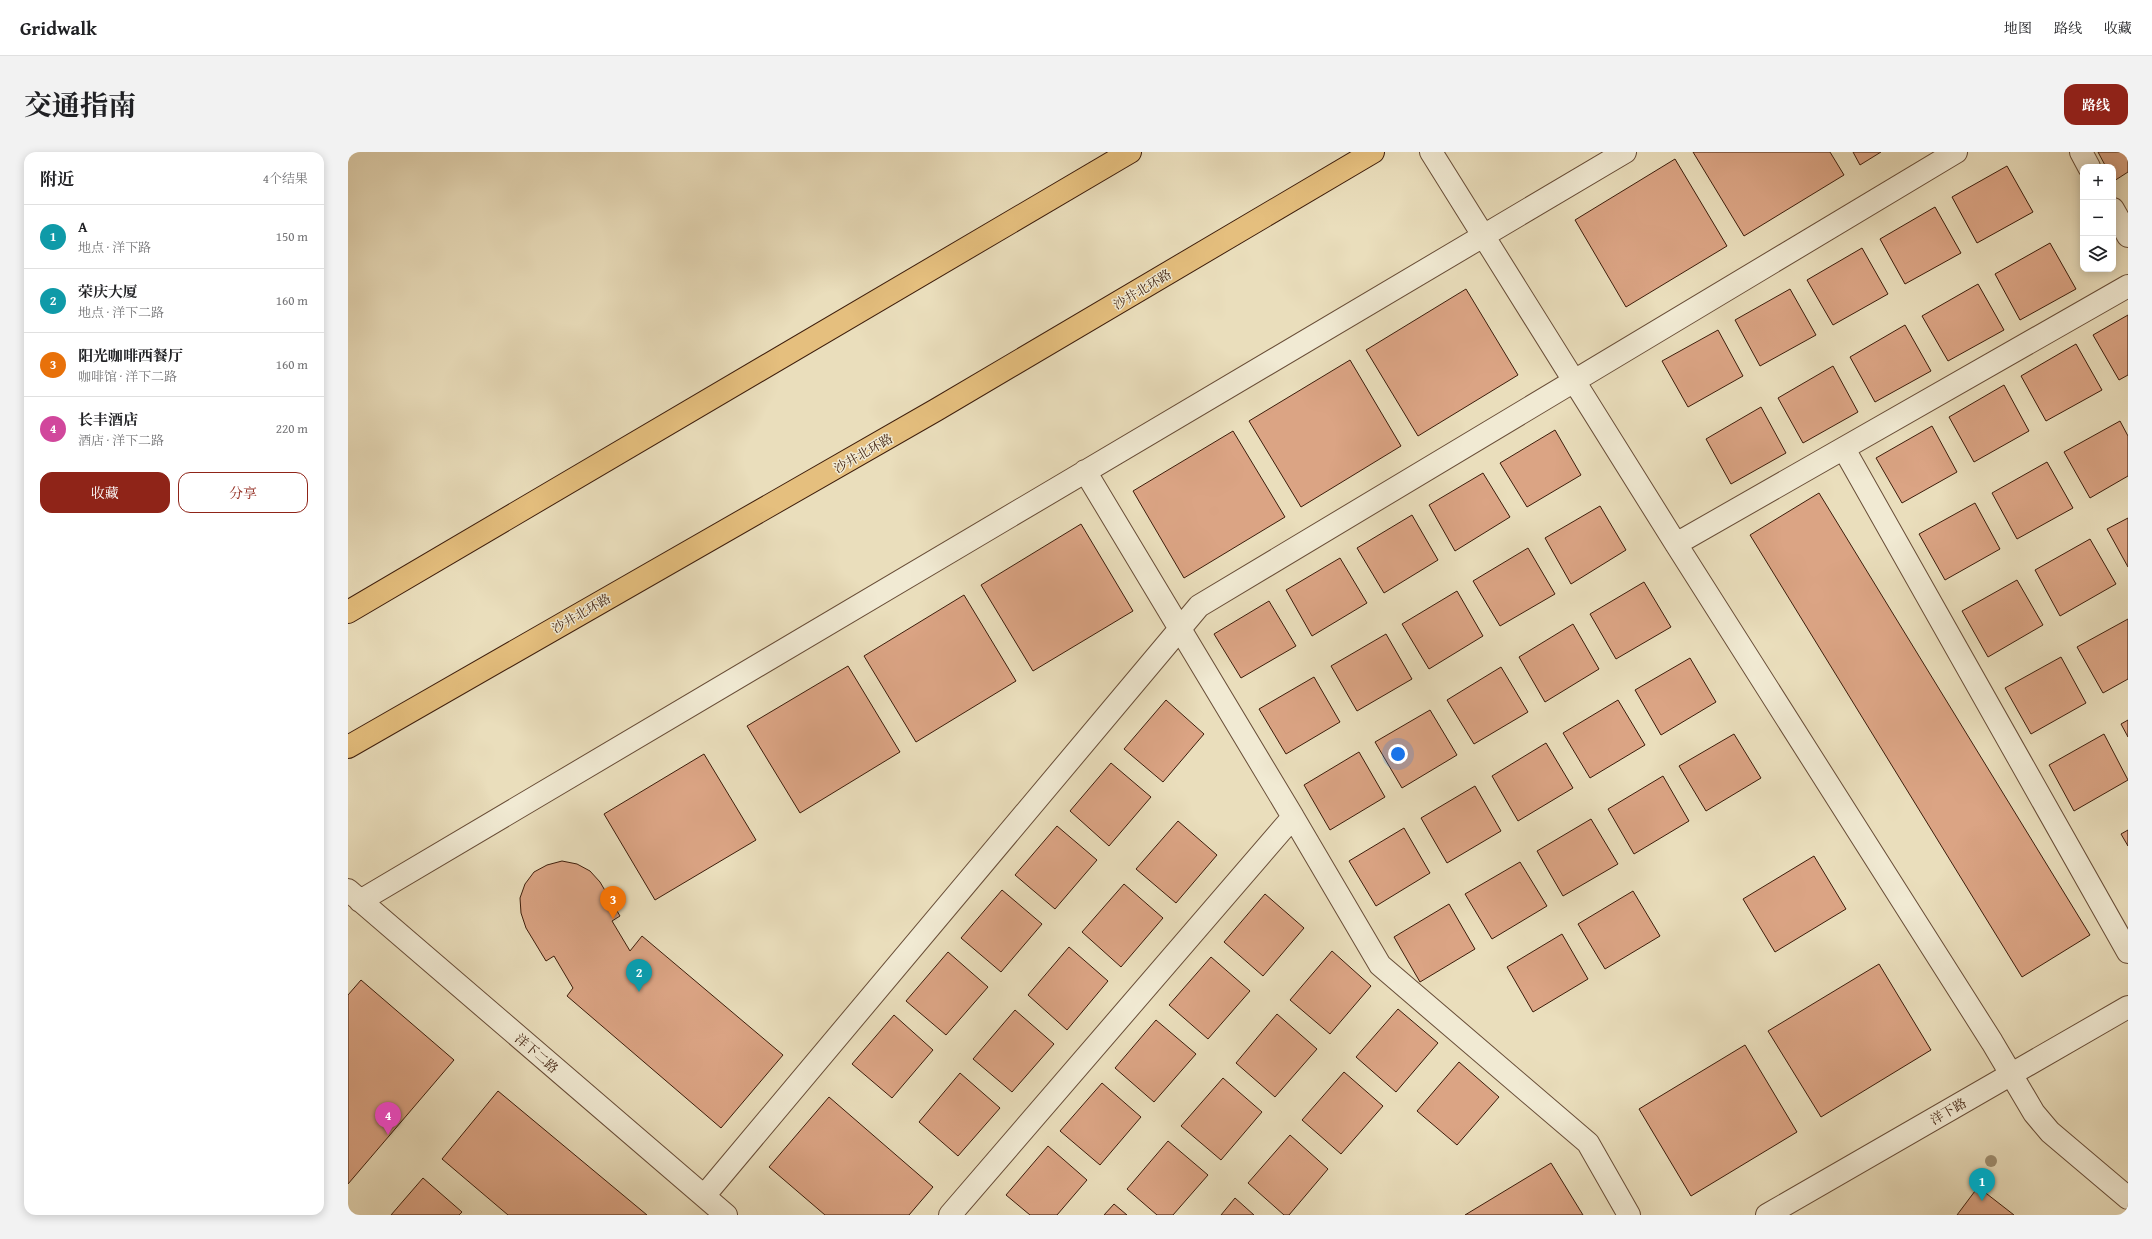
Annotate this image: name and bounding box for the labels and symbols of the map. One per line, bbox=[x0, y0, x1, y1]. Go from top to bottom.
street label: 沙井北环路 bbox=[1110, 265, 1175, 314]
street label: 沙井北环路 bbox=[830, 429, 896, 478]
street label: 沙井北环路 bbox=[548, 589, 614, 638]
your location bbox=[1388, 744, 1408, 764]
pin: 3 bbox=[600, 886, 626, 919]
pin: 2 bbox=[626, 959, 652, 992]
street label: 洋下二路 bbox=[511, 1029, 563, 1078]
street label: 洋下路 bbox=[1927, 1093, 1970, 1129]
pin: 4 bbox=[375, 1102, 401, 1135]
pin: 1 bbox=[1969, 1168, 1995, 1201]

